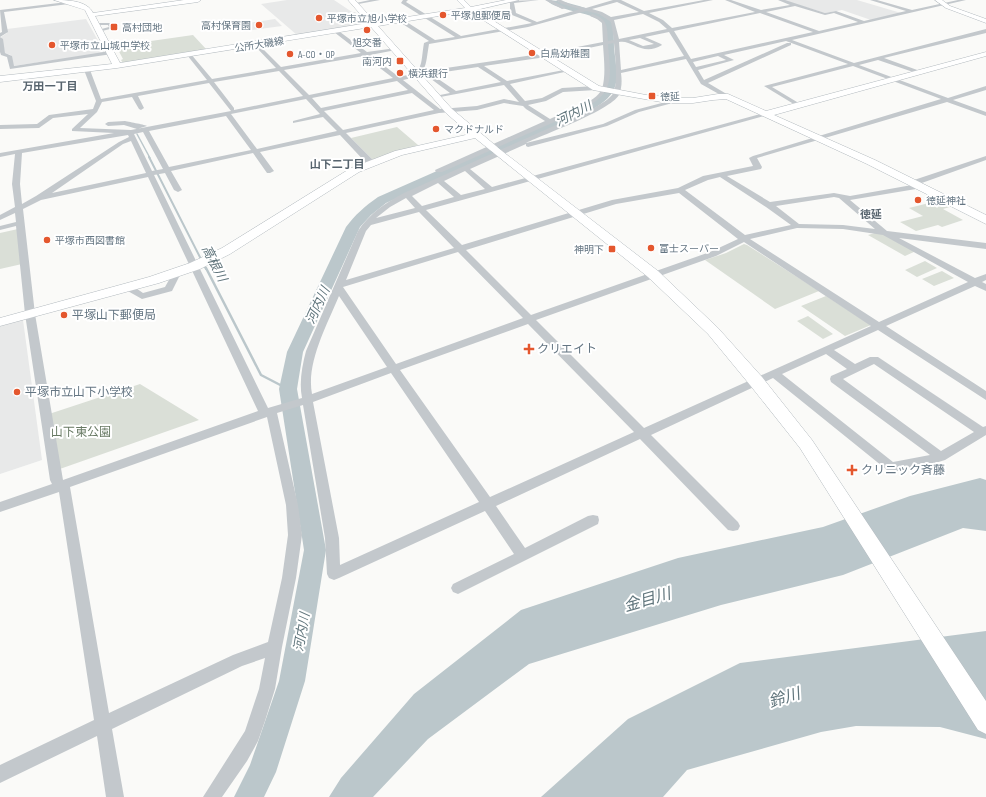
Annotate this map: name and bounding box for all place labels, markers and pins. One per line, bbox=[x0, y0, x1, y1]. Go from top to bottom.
marker: 平塚旭郵便局 bbox=[438, 10, 448, 20]
place label: 平塚旭郵便局 bbox=[451, 10, 511, 22]
marker: 平塚市立旭小学校 bbox=[314, 13, 324, 23]
place label: 平塚市立旭小学校 bbox=[327, 13, 407, 25]
place label: 高村保育園 bbox=[201, 20, 251, 32]
marker: 高村保育園 bbox=[254, 20, 264, 30]
marker: 高村団地 bbox=[109, 22, 119, 32]
place label: 高村団地 bbox=[122, 22, 163, 34]
marker: 旭交番 bbox=[362, 25, 372, 35]
place label: 旭交番 bbox=[352, 37, 382, 49]
marker: 平塚市立山城中学校 bbox=[47, 40, 57, 50]
place label: 平塚市立山城中学校 bbox=[60, 40, 150, 52]
marker: 白鳥幼稚園 bbox=[527, 48, 537, 58]
place label: 白鳥幼稚園 bbox=[540, 48, 590, 60]
marker: A-CO・OP bbox=[285, 49, 295, 59]
place label: A-CO・OP bbox=[297, 49, 335, 61]
place label: 南河内 bbox=[362, 56, 392, 68]
marker: 南河内 bbox=[395, 56, 405, 66]
marker: 横浜銀行 bbox=[395, 68, 405, 78]
place label: 横浜銀行 bbox=[408, 68, 448, 80]
marker: 徳延 bbox=[647, 91, 657, 101]
place label: 徳延 bbox=[660, 91, 680, 103]
marker: マクドナルド bbox=[431, 124, 441, 134]
place label: マクドナルド bbox=[444, 124, 504, 136]
marker: 徳延神社 bbox=[913, 195, 923, 205]
place label: 徳延神社 bbox=[926, 195, 966, 207]
marker: 平塚市西図書館 bbox=[42, 235, 52, 245]
place label: 平塚市西図書館 bbox=[55, 235, 125, 247]
marker: 富士スーパー bbox=[646, 243, 656, 253]
place label: 富士スーパー bbox=[659, 243, 719, 255]
place label: 神明下 bbox=[574, 244, 604, 256]
marker: 神明下 bbox=[607, 244, 617, 254]
place label: 平塚山下郵便局 bbox=[72, 308, 156, 323]
marker: 平塚山下郵便局 bbox=[59, 310, 69, 320]
place label: クリエイト bbox=[537, 342, 597, 357]
marker: クリエイト bbox=[524, 344, 534, 354]
place label: 平塚市立山下小学校 bbox=[25, 385, 133, 400]
marker: 平塚市立山下小学校 bbox=[12, 387, 22, 397]
place label: クリニック斉藤 bbox=[861, 463, 945, 478]
marker: クリニック斉藤 bbox=[846, 464, 858, 476]

